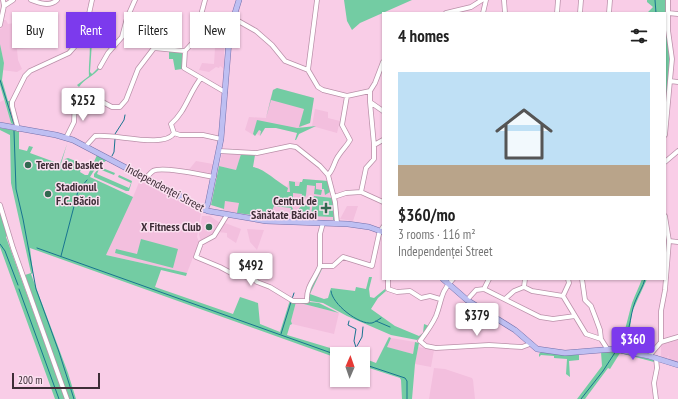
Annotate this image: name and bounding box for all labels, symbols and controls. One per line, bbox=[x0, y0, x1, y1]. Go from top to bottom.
chip: Buy bbox=[12, 12, 58, 48]
chip: Rent bbox=[66, 12, 116, 48]
chip: Filters bbox=[124, 12, 182, 48]
chip: New bbox=[190, 12, 240, 48]
text: 4 homes bbox=[398, 25, 449, 47]
icon: filters bbox=[628, 25, 650, 47]
pin: $252 bbox=[59, 88, 107, 122]
text: $252 bbox=[71, 92, 95, 109]
icon: home bbox=[488, 98, 560, 170]
place label: Teren de basket bbox=[36, 157, 103, 172]
marker: Teren de basket bbox=[23, 160, 33, 170]
street label: Independenței Street bbox=[123, 160, 208, 215]
place label: Stadionul F.C. Băcioi bbox=[56, 179, 99, 208]
marker: Stadionul F.C. Băcioi bbox=[43, 189, 53, 199]
place label: Centrul de Sănătate Băcioi bbox=[251, 193, 317, 222]
marker: Centrul de Sănătate Băcioi bbox=[320, 202, 332, 214]
text: $360/mo bbox=[398, 204, 455, 226]
place label: X Fitness Club bbox=[141, 219, 202, 234]
marker: X Fitness Club bbox=[204, 222, 214, 232]
text: 3 rooms · 116 m² bbox=[398, 226, 476, 243]
text: Independenței Street bbox=[398, 243, 493, 260]
pin: $492 bbox=[227, 253, 275, 287]
text: $492 bbox=[239, 257, 263, 274]
pin: $379 bbox=[453, 303, 501, 337]
text: $379 bbox=[465, 307, 489, 324]
pin: $360 bbox=[609, 327, 657, 361]
text: $360 bbox=[621, 331, 645, 348]
north arrow bbox=[330, 347, 370, 387]
map controls bbox=[330, 347, 370, 387]
scale bar bbox=[12, 371, 100, 390]
text: 200 m bbox=[18, 373, 42, 387]

